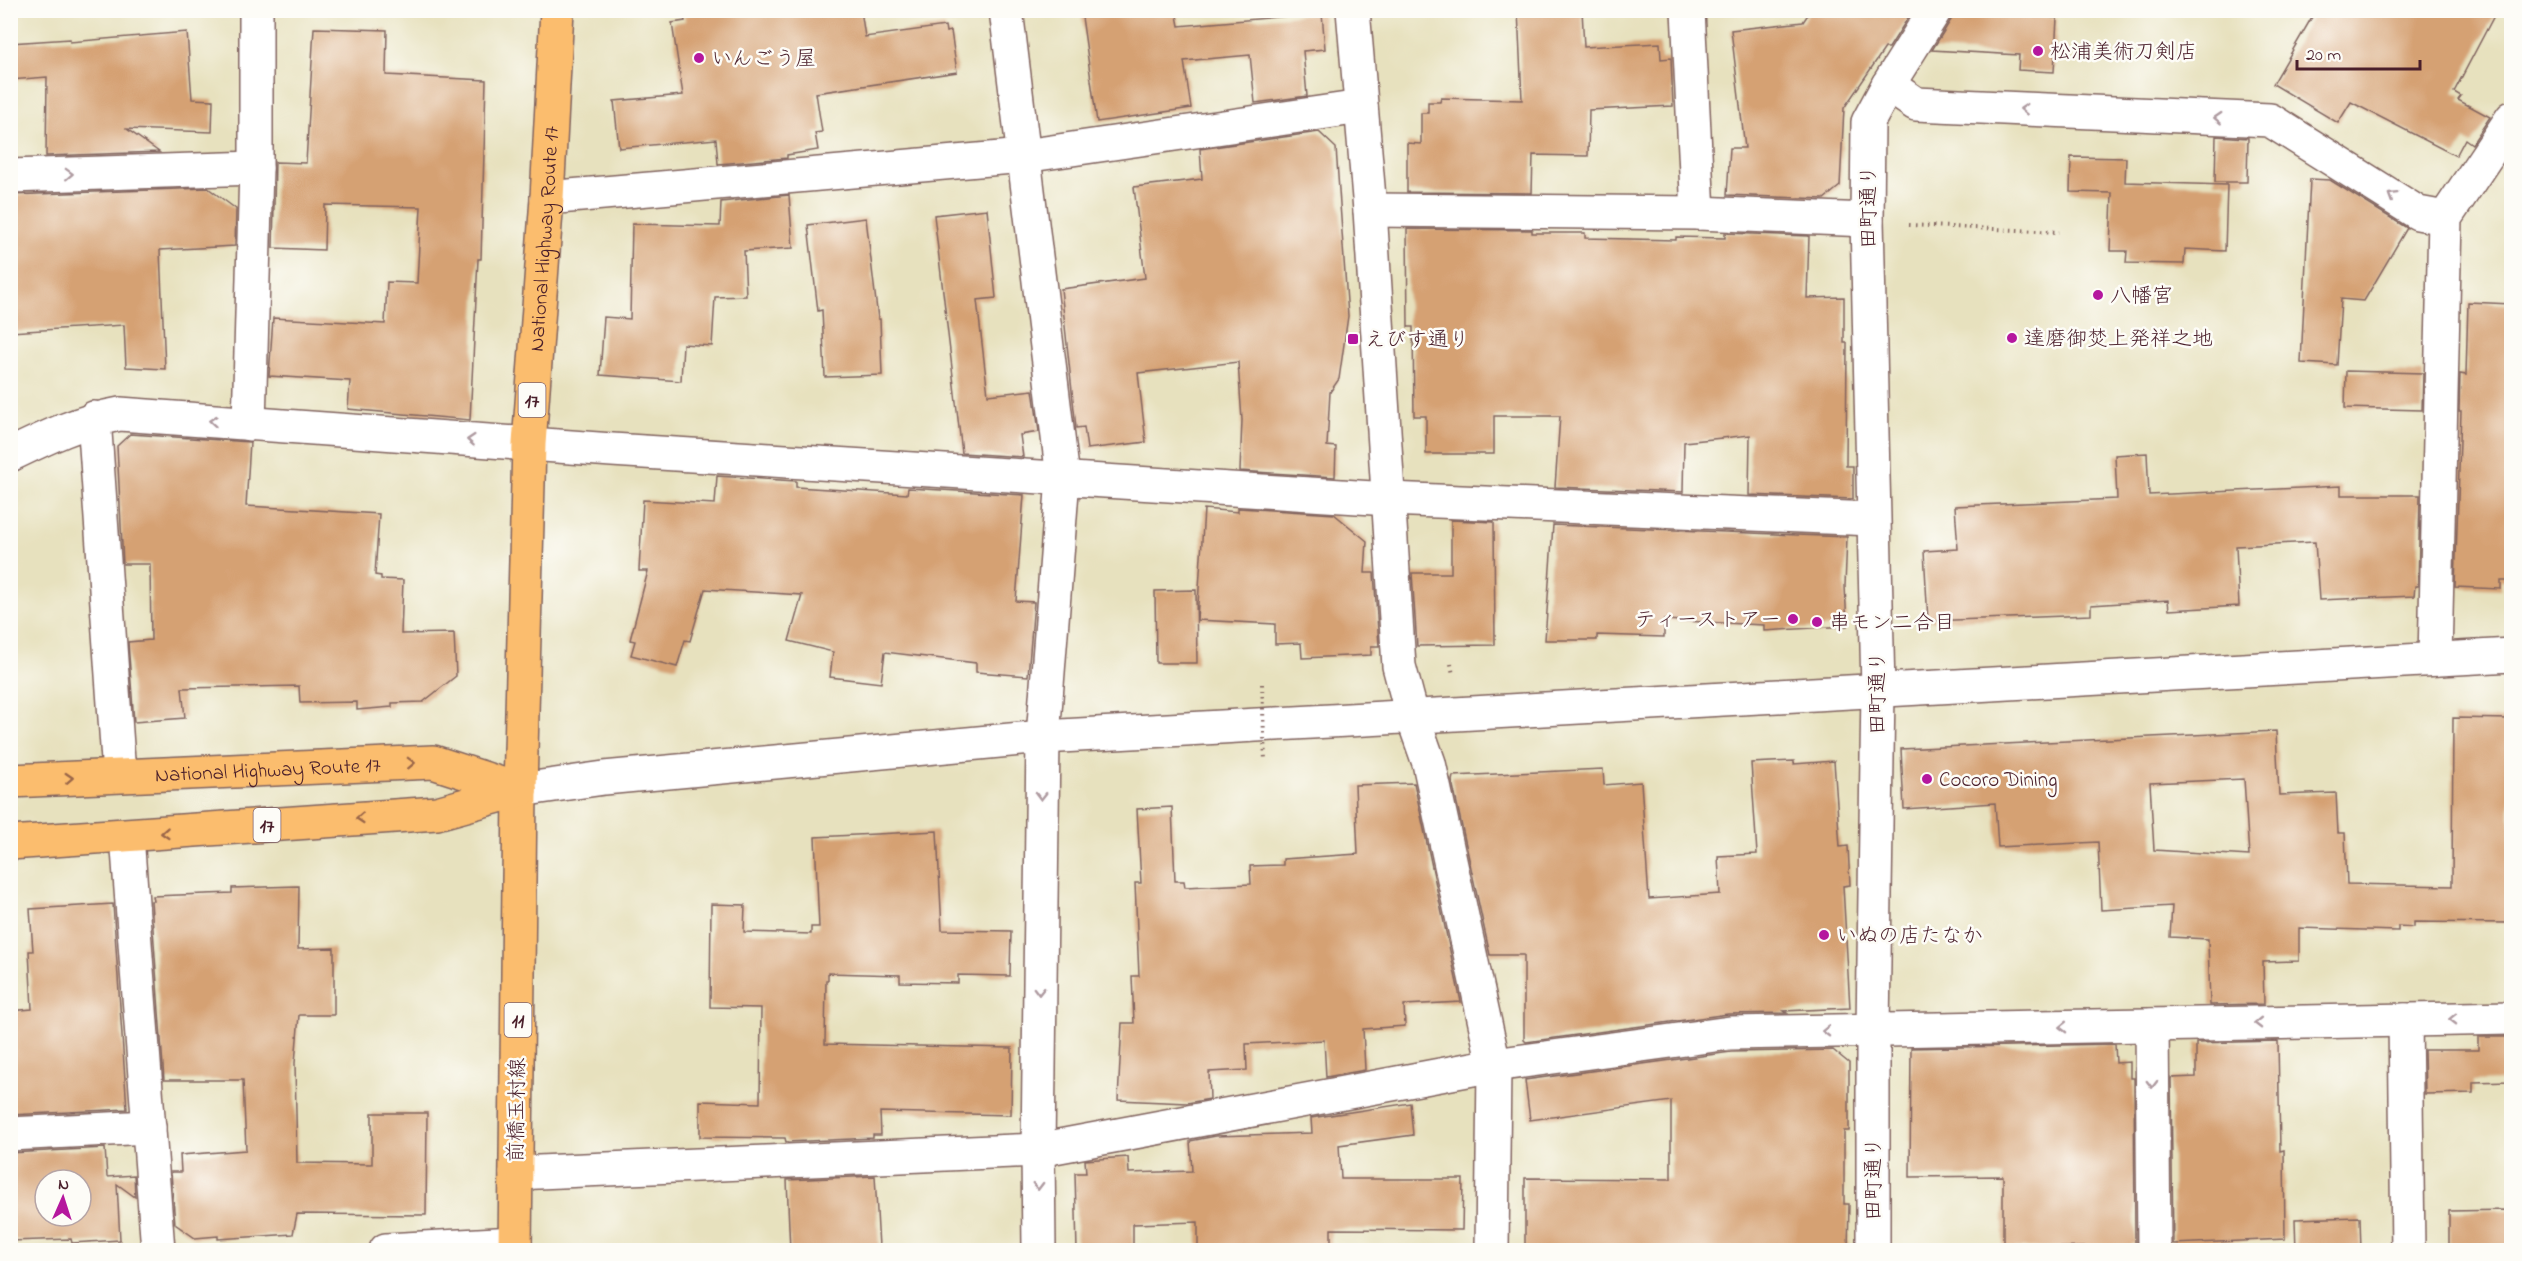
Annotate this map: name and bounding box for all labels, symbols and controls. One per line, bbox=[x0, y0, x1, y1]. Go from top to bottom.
scale bar bbox=[2297, 33, 2420, 71]
place label: 松浦美術刀剣店 bbox=[2050, 38, 2197, 68]
text: 20 m bbox=[2306, 43, 2341, 69]
marker: 松浦美術刀剣店 bbox=[2031, 44, 2045, 58]
place label: いんごう屋 bbox=[711, 45, 816, 75]
marker: いんごう屋 bbox=[692, 51, 706, 65]
one-way arrow bbox=[2019, 102, 2028, 115]
one-way arrow bbox=[2214, 112, 2223, 125]
street label: National Highway Route 17 bbox=[523, 125, 568, 353]
street label: 田町通り bbox=[1855, 165, 1885, 249]
one-way arrow bbox=[64, 168, 73, 181]
one-way arrow bbox=[2387, 193, 2398, 204]
place label: 八幡宮 bbox=[2110, 282, 2173, 312]
marker: 八幡宮 bbox=[2091, 288, 2105, 302]
place label: 達磨御焚上発祥之地 bbox=[2024, 325, 2213, 355]
place label: えびす通り bbox=[1365, 326, 1470, 356]
marker: 達磨御焚上発祥之地 bbox=[2005, 331, 2019, 345]
marker: えびす通り bbox=[1346, 332, 1360, 346]
road number: 17 bbox=[518, 383, 546, 417]
one-way arrow bbox=[209, 415, 218, 428]
one-way arrow bbox=[466, 434, 475, 447]
place label: ティーストアー bbox=[1634, 606, 1781, 636]
place label: 串モン二合目 bbox=[1829, 609, 1955, 639]
marker: ティーストアー bbox=[1786, 612, 1800, 626]
marker: 串モン二合目 bbox=[1810, 615, 1824, 629]
street label: 田町通り bbox=[1864, 651, 1894, 735]
street label: National Highway Route 17 bbox=[154, 751, 382, 791]
one-way arrow bbox=[406, 756, 415, 769]
place label: Cocoro Dining bbox=[1939, 766, 2058, 798]
one-way arrow bbox=[64, 771, 73, 784]
marker: Cocoro Dining bbox=[1920, 772, 1934, 786]
one-way arrow bbox=[1035, 791, 1047, 800]
road number: 17 bbox=[254, 808, 280, 842]
one-way arrow bbox=[355, 812, 364, 825]
one-way arrow bbox=[161, 826, 170, 839]
place label: いぬの店たなか bbox=[1836, 922, 1983, 952]
marker: いぬの店たなか bbox=[1817, 928, 1831, 942]
one-way arrow bbox=[1033, 986, 1046, 995]
road number: 11 bbox=[504, 1003, 532, 1037]
one-way arrow bbox=[2449, 1013, 2458, 1025]
one-way arrow bbox=[2254, 1017, 2263, 1029]
one-way arrow bbox=[2059, 1021, 2068, 1033]
one-way arrow bbox=[1822, 1025, 1831, 1038]
street label: 前橋玉村線 bbox=[502, 1057, 534, 1163]
one-way arrow bbox=[2146, 1079, 2158, 1088]
street label: 田町通り bbox=[1860, 1137, 1890, 1221]
north arrow bbox=[33, 1168, 93, 1228]
text: N bbox=[58, 1173, 70, 1197]
one-way arrow bbox=[1032, 1181, 1045, 1190]

